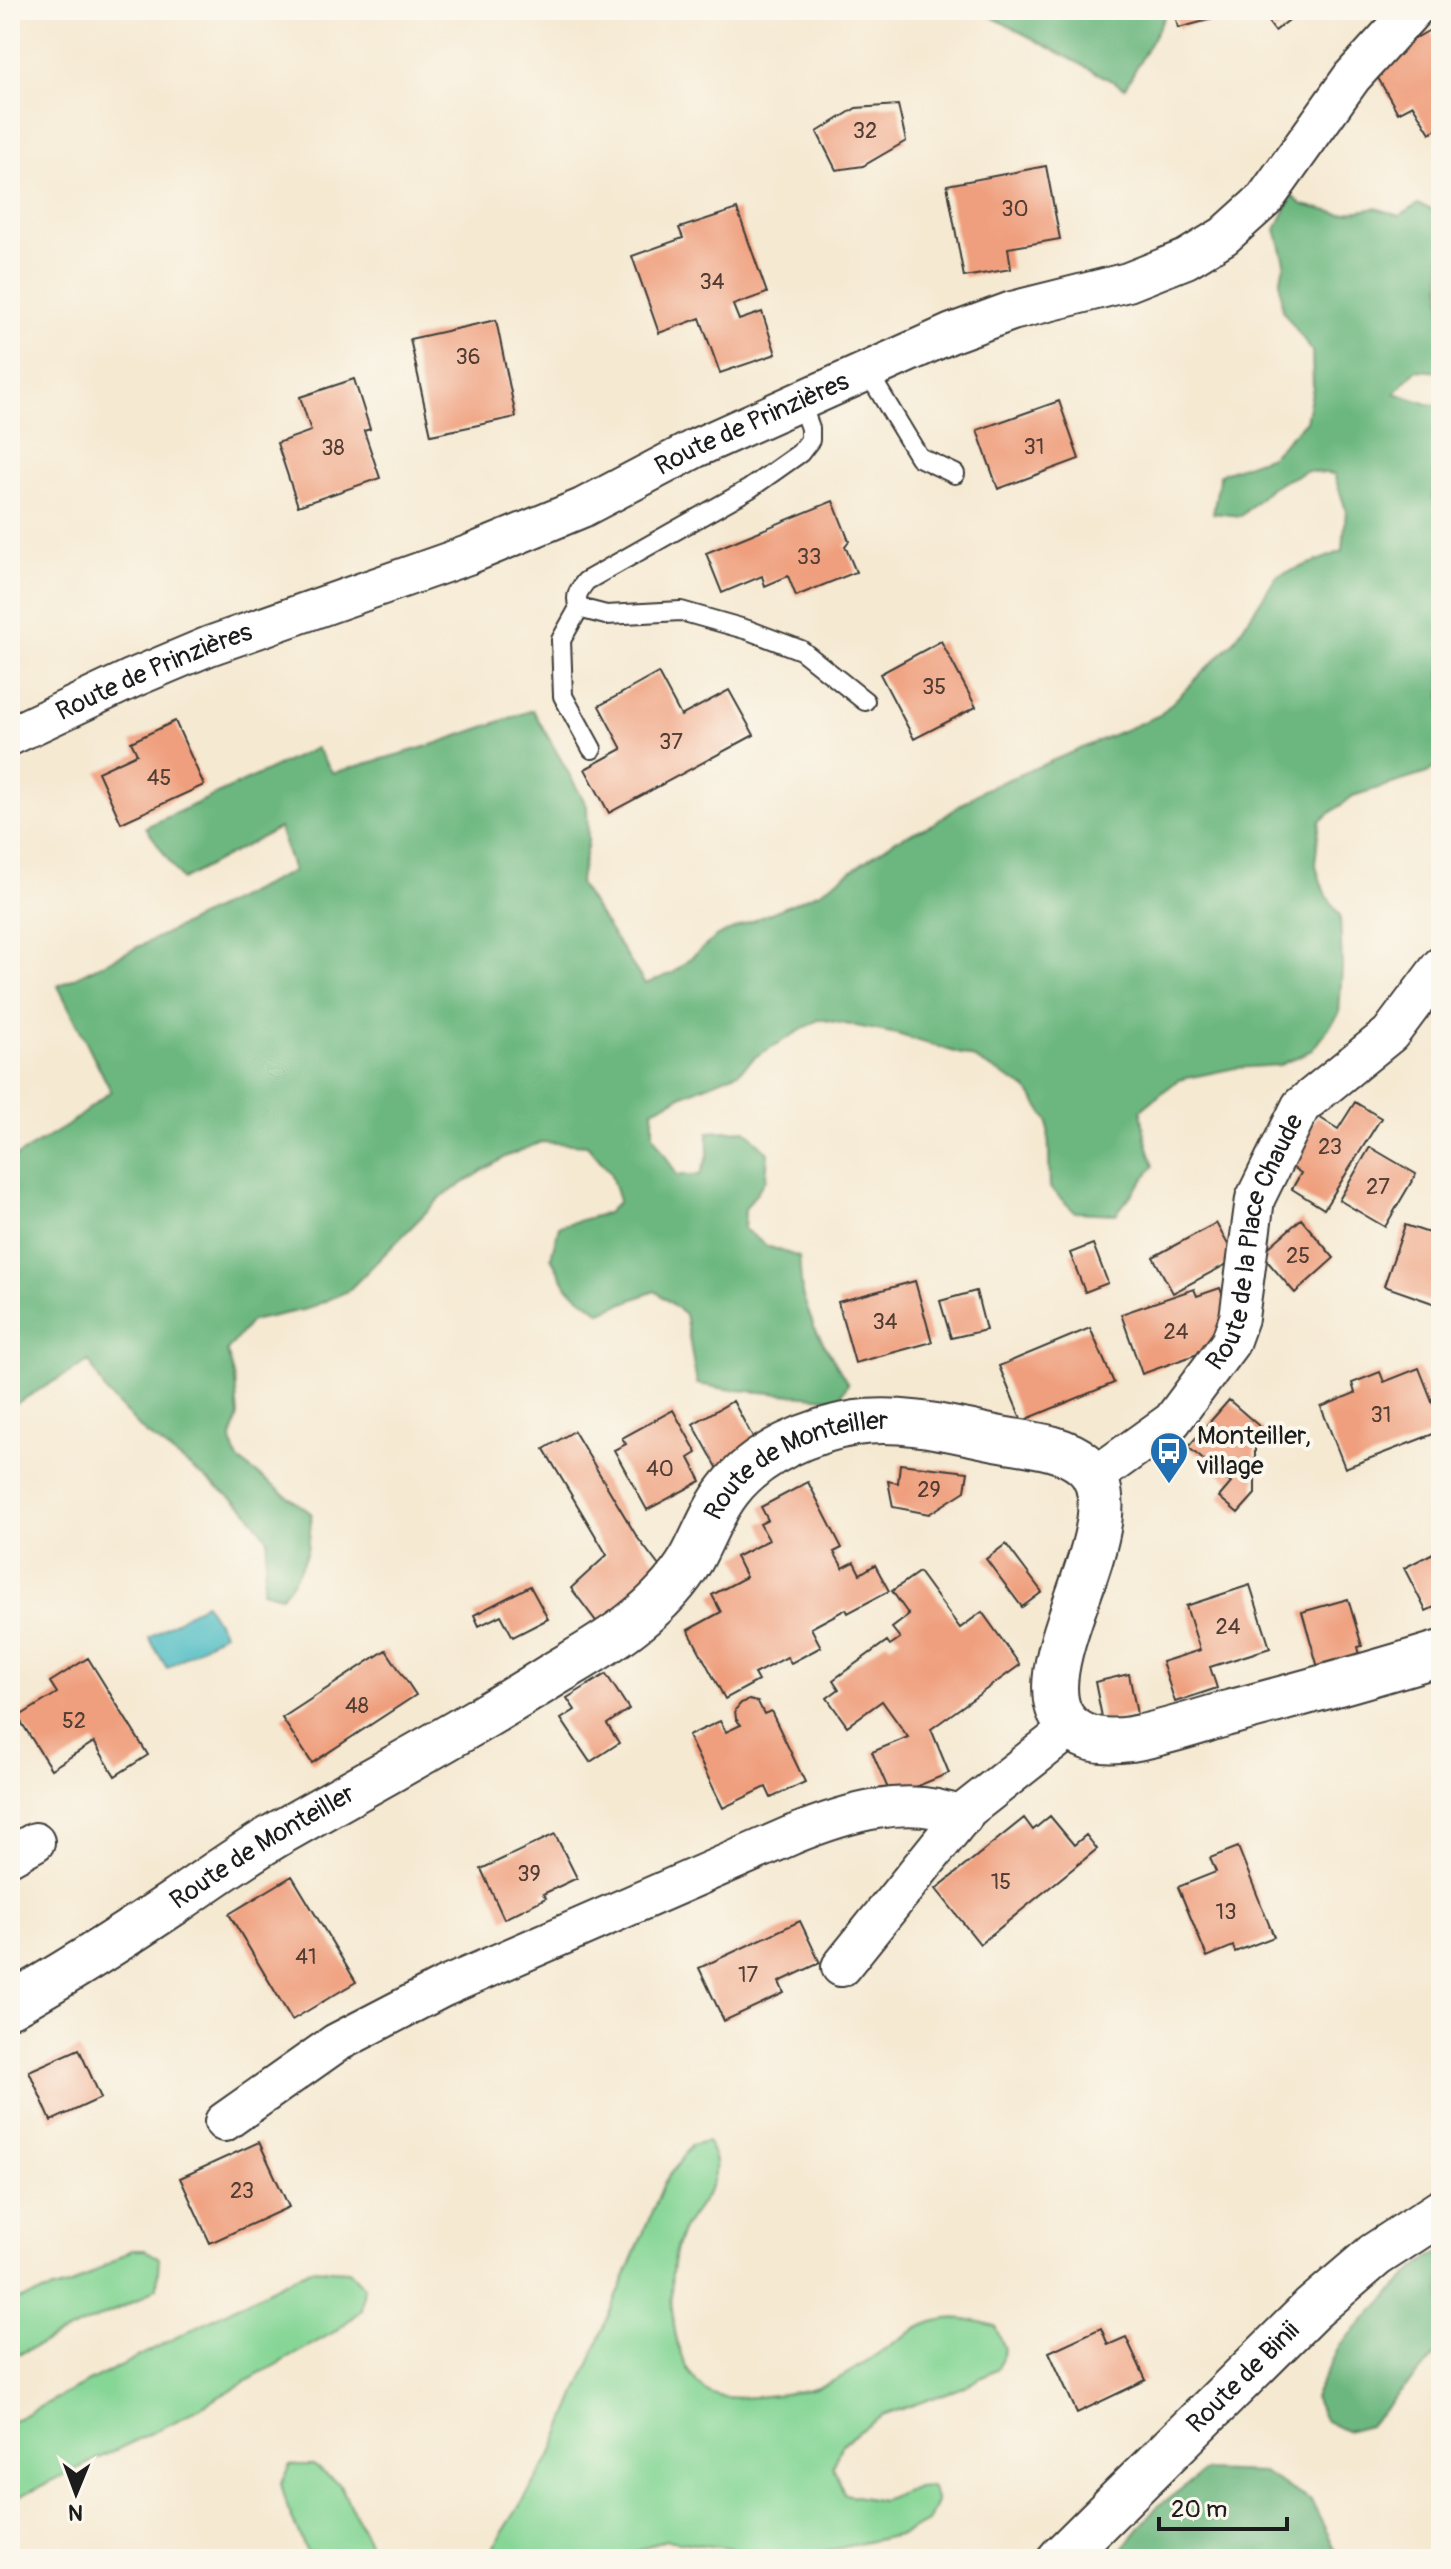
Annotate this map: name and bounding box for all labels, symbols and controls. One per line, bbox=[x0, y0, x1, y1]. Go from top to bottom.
house number: 32 bbox=[853, 117, 877, 145]
house number: 30 bbox=[1001, 195, 1029, 223]
house number: 34 bbox=[699, 268, 725, 296]
house number: 36 bbox=[455, 343, 481, 371]
street label: Route de Prinzières bbox=[649, 365, 854, 483]
house number: 31 bbox=[1024, 433, 1044, 461]
house number: 38 bbox=[321, 434, 345, 462]
house number: 33 bbox=[797, 543, 821, 571]
street label: Route de Prinzières bbox=[51, 616, 257, 728]
house number: 35 bbox=[922, 673, 946, 701]
house number: 37 bbox=[659, 728, 683, 756]
house number: 45 bbox=[147, 764, 171, 792]
street label: Route de la Place Chaude bbox=[1199, 1108, 1311, 1377]
house number: 23 bbox=[1318, 1133, 1342, 1161]
house number: 27 bbox=[1366, 1173, 1390, 1201]
house number: 25 bbox=[1286, 1242, 1310, 1270]
house number: 34 bbox=[872, 1308, 898, 1336]
house number: 24 bbox=[1163, 1318, 1189, 1346]
house number: 31 bbox=[1371, 1401, 1391, 1429]
street label: Route de Monteiller bbox=[697, 1405, 889, 1526]
place label: Monteiller, village bbox=[1196, 1420, 1311, 1482]
bus stop icon: Monteiller, village bbox=[1148, 1430, 1190, 1485]
house number: 40 bbox=[646, 1455, 674, 1483]
house number: 29 bbox=[917, 1476, 941, 1504]
house number: 24 bbox=[1215, 1613, 1241, 1641]
house number: 48 bbox=[345, 1692, 369, 1720]
house number: 52 bbox=[62, 1707, 86, 1735]
street label: Route de Monteiller bbox=[164, 1777, 361, 1917]
house number: 39 bbox=[517, 1860, 541, 1888]
house number: 15 bbox=[991, 1868, 1011, 1896]
house number: 13 bbox=[1216, 1898, 1236, 1926]
house number: 41 bbox=[295, 1943, 317, 1971]
house number: 17 bbox=[738, 1961, 758, 1989]
house number: 23 bbox=[230, 2177, 254, 2205]
street label: Route de Binii bbox=[1180, 2315, 1306, 2440]
north arrow bbox=[36, 2453, 116, 2533]
scale bar bbox=[1159, 2481, 1287, 2531]
text: 20 m bbox=[1171, 2495, 1227, 2524]
text: N bbox=[68, 2498, 83, 2526]

